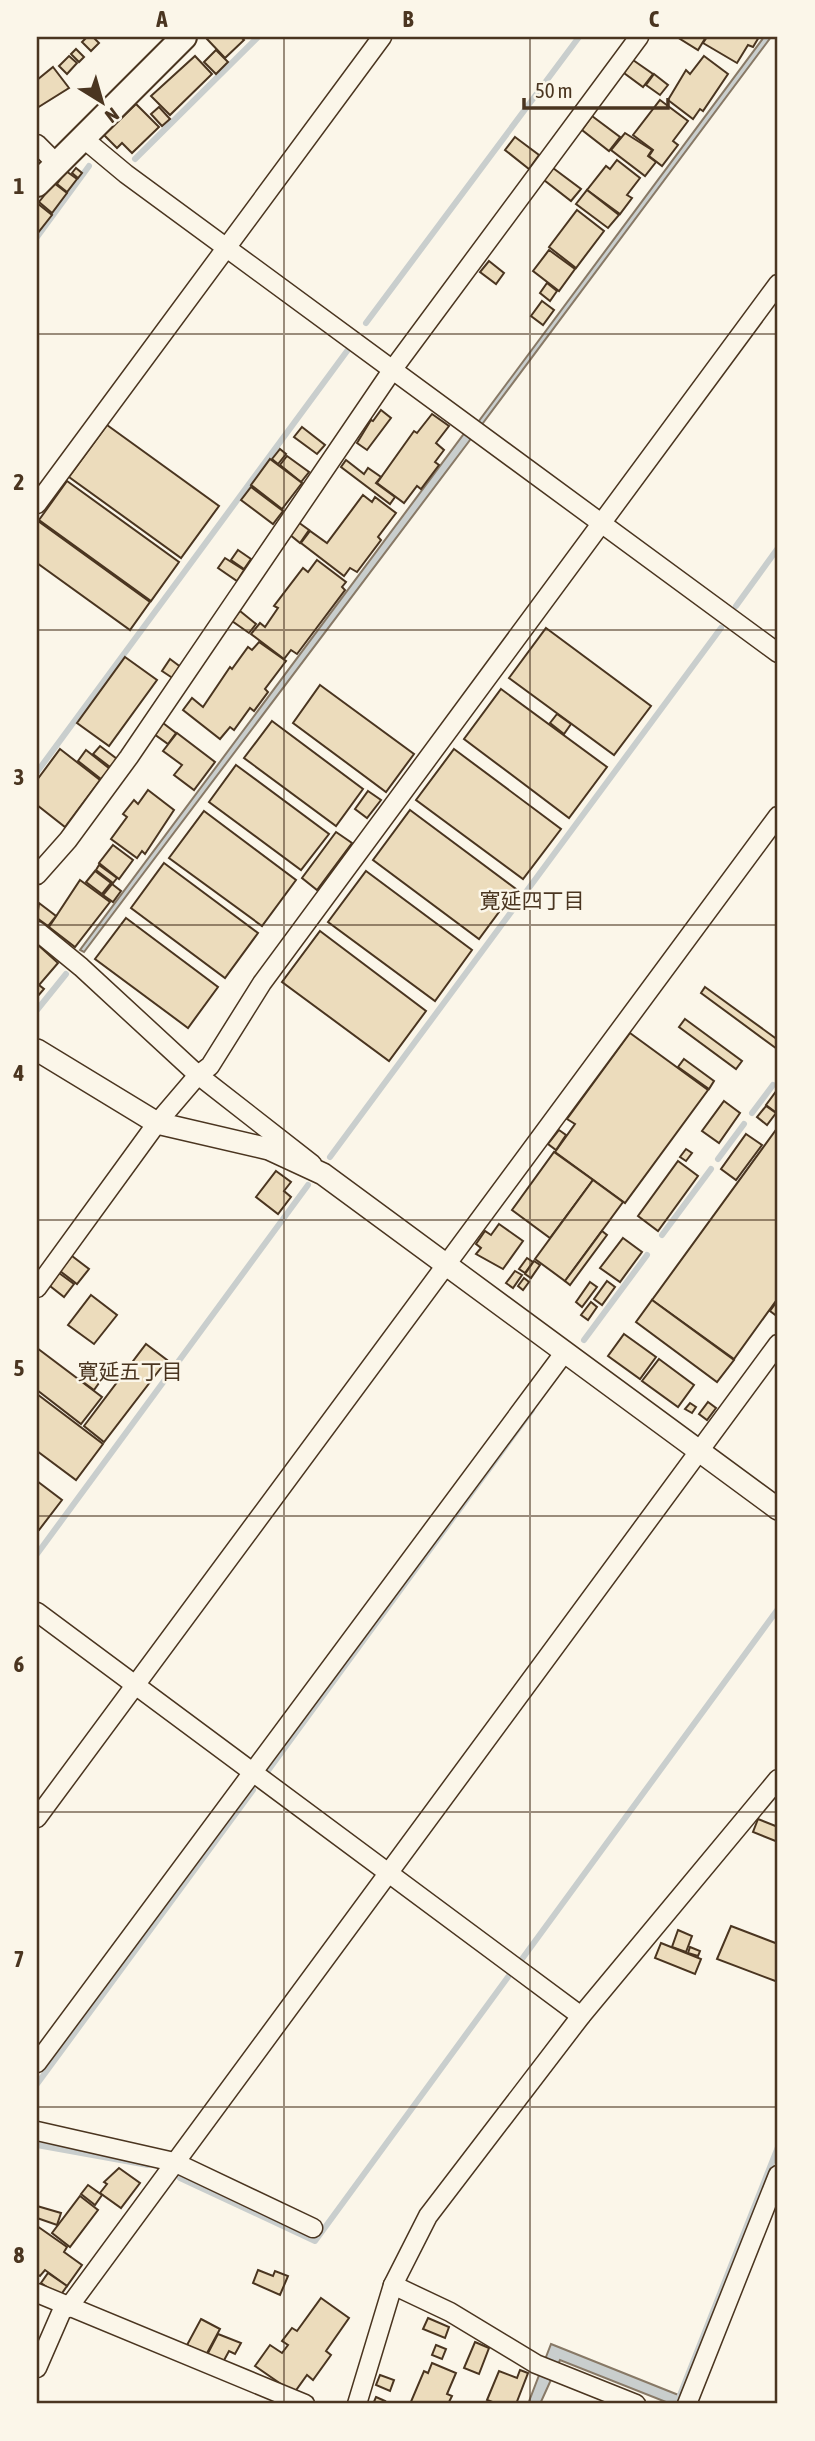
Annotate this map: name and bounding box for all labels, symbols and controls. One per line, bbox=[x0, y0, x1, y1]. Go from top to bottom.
text: A bbox=[155, 6, 168, 32]
text: B bbox=[403, 6, 414, 32]
text: C bbox=[649, 6, 660, 32]
north arrow bbox=[66, 66, 136, 136]
scale bar bbox=[524, 66, 668, 110]
text: 50 m bbox=[535, 78, 573, 102]
text: N bbox=[101, 103, 123, 128]
text: 1 bbox=[14, 173, 25, 199]
text: 2 bbox=[14, 469, 24, 495]
text: 3 bbox=[14, 764, 24, 790]
district label: 寛延四丁目 bbox=[480, 888, 585, 912]
text: 4 bbox=[13, 1060, 25, 1086]
text: 5 bbox=[14, 1355, 25, 1381]
district label: 寛延五丁目 bbox=[78, 1359, 183, 1383]
text: 6 bbox=[14, 1651, 25, 1677]
text: 7 bbox=[14, 1946, 24, 1972]
text: 8 bbox=[14, 2242, 25, 2268]

